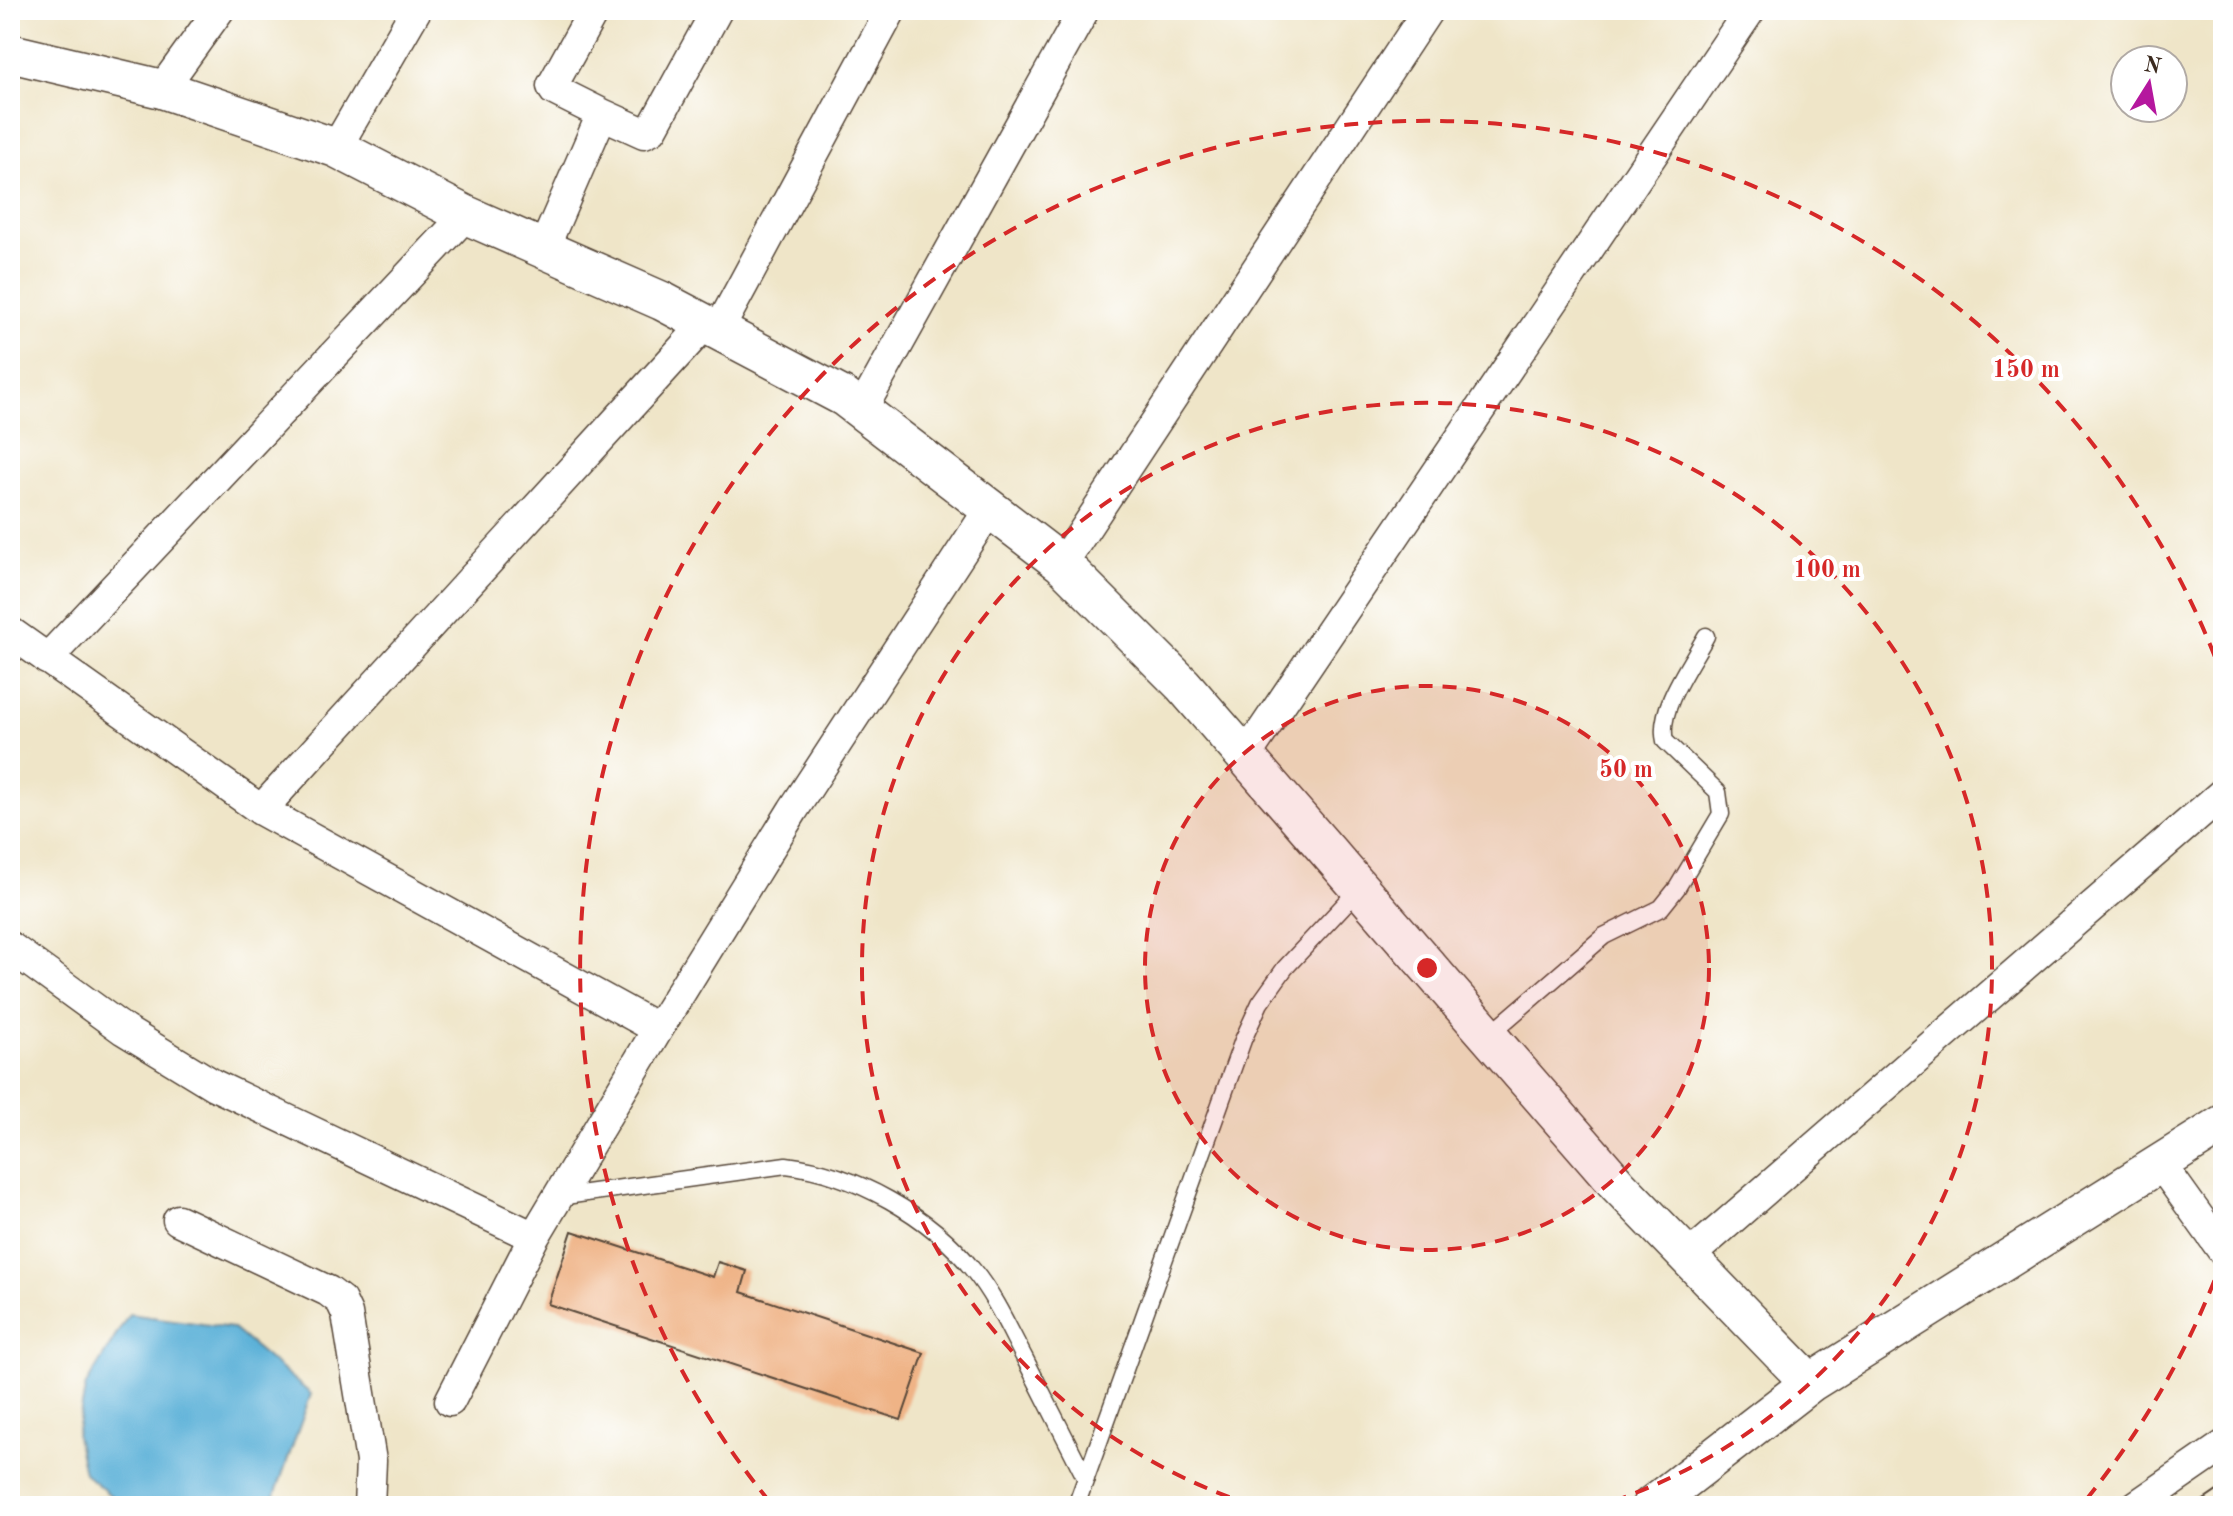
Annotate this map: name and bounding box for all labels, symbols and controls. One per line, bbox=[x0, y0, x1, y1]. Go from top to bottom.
north arrow bbox=[2109, 44, 2189, 124]
text: N bbox=[2142, 54, 2163, 79]
text: 150 m bbox=[1992, 358, 2060, 383]
text: 100 m bbox=[1793, 559, 1861, 583]
text: 50 m bbox=[1599, 758, 1653, 783]
centre of rings bbox=[1413, 954, 1441, 982]

